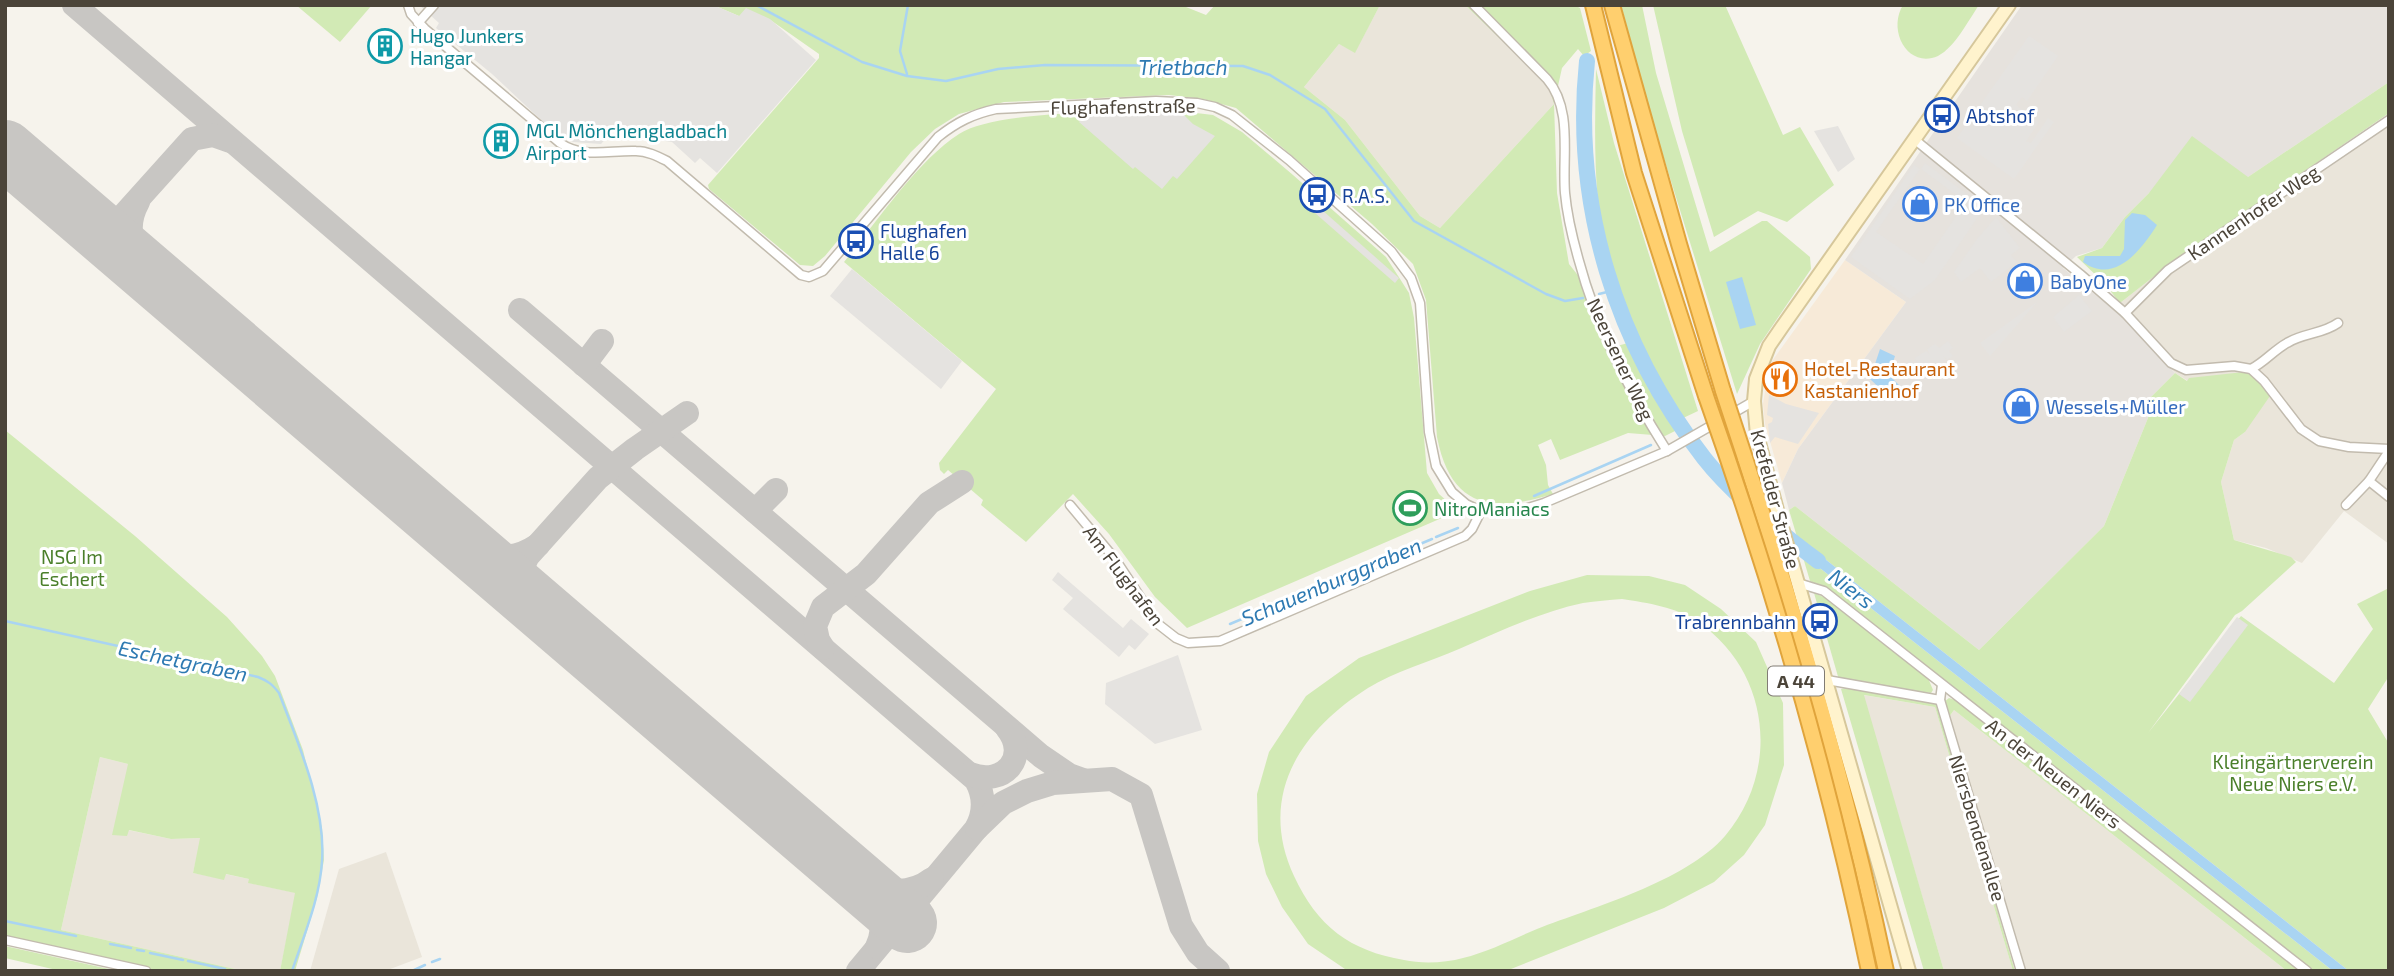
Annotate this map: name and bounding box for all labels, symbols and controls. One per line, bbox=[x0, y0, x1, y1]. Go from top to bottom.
place label: Hugo Junkers Hangar bbox=[410, 24, 524, 69]
building icon: Hugo Junkers Hangar bbox=[366, 27, 404, 65]
water label: Trietbach bbox=[1138, 54, 1228, 79]
street label: Flughafenstraße bbox=[1050, 93, 1196, 119]
bus stop icon: Abtshof bbox=[1923, 96, 1961, 134]
place label: Abtshof bbox=[1966, 104, 2035, 127]
place label: MGL Mönchengladbach Airport bbox=[526, 119, 727, 164]
building icon: MGL Mönchengladbach Airport bbox=[482, 122, 520, 160]
street label: Kannenhofer Weg bbox=[2183, 159, 2323, 265]
bus stop icon: R.A.S. bbox=[1298, 176, 1336, 214]
place label: R.A.S. bbox=[1342, 184, 1389, 207]
shop icon: PK Office bbox=[1901, 185, 1939, 223]
place label: PK Office bbox=[1944, 193, 2020, 216]
place label: Flughafen Halle 6 bbox=[880, 219, 967, 264]
bus stop icon: Flughafen Halle 6 bbox=[837, 222, 875, 260]
shop icon: BabyOne bbox=[2006, 262, 2044, 300]
place label: BabyOne bbox=[2050, 270, 2127, 293]
street label: Neersener Weg bbox=[1583, 294, 1660, 424]
place label: Hotel-Restaurant Kastanienhof bbox=[1804, 357, 1955, 402]
restaurant icon: Hotel-Restaurant Kastanienhof bbox=[1761, 360, 1799, 398]
shop icon: Wessels+Müller bbox=[2002, 387, 2040, 425]
place label: Wessels+Müller bbox=[2046, 395, 2186, 418]
street label: Krefelder Straße bbox=[1746, 427, 1806, 571]
sports icon: NitroManiacs bbox=[1391, 489, 1429, 527]
place label: NitroManiacs bbox=[1434, 497, 1550, 520]
street label: Am Flughafen bbox=[1079, 520, 1169, 630]
water label: Schauenburggraben bbox=[1237, 532, 1425, 630]
park label: NSG Im Eschert bbox=[39, 545, 105, 590]
water label: Niers bbox=[1825, 563, 1879, 613]
bus stop icon: Trabrennbahn bbox=[1801, 602, 1839, 640]
place label: Trabrennbahn bbox=[1675, 610, 1796, 633]
water label: Eschetgraben bbox=[116, 634, 250, 686]
road number: A 44 bbox=[1768, 666, 1824, 696]
street label: An der Neuen Niers bbox=[1982, 713, 2126, 833]
park label: Kleingärtnerverein Neue Niers e.V. bbox=[2213, 750, 2373, 795]
street label: Niersbendenallee bbox=[1945, 752, 2011, 904]

